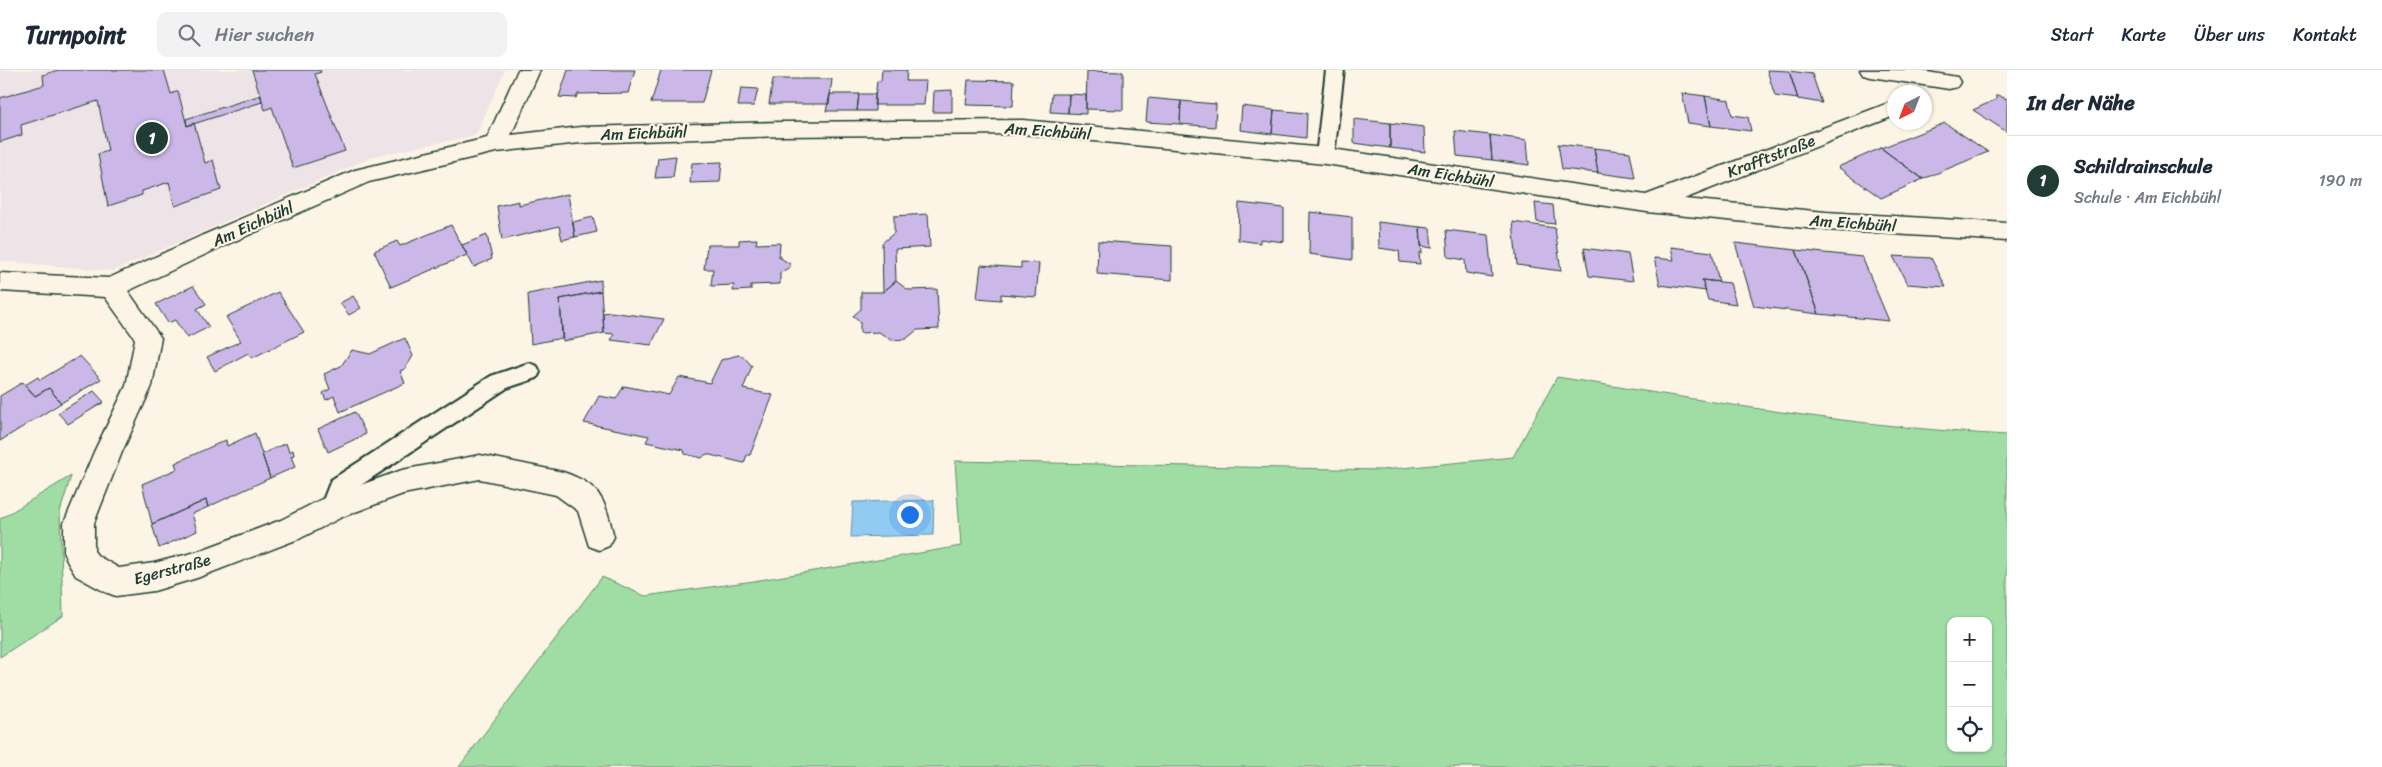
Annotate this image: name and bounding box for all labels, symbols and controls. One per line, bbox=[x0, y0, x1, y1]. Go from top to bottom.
search box bbox=[157, 12, 507, 57]
text: Turnpoint bbox=[25, 14, 127, 56]
text: Hier suchen bbox=[215, 18, 314, 51]
text: Start bbox=[2051, 19, 2094, 51]
text: Karte bbox=[2122, 19, 2166, 51]
text: Über uns bbox=[2194, 19, 2265, 51]
text: Kontakt bbox=[2293, 19, 2357, 51]
icon: search bbox=[175, 21, 203, 49]
text: In der Nähe bbox=[2027, 84, 2135, 122]
north arrow bbox=[1887, 85, 1932, 130]
street label: Am Eichbühl bbox=[1003, 113, 1093, 149]
street label: Am Eichbühl bbox=[599, 117, 688, 149]
pin: 1 bbox=[136, 119, 168, 157]
street label: Krafftstraße bbox=[1723, 126, 1820, 186]
text: Schildrainschule bbox=[2074, 150, 2212, 183]
street label: Am Eichbühl bbox=[1405, 154, 1497, 196]
text: 1 bbox=[2040, 166, 2046, 195]
text: 190 m bbox=[2319, 166, 2362, 195]
text: Schule · Am Eichbühl bbox=[2074, 183, 2221, 212]
street label: Am Eichbühl bbox=[206, 193, 299, 255]
street label: Am Eichbühl bbox=[1808, 205, 1898, 241]
your location bbox=[897, 502, 923, 528]
street label: Egerstraße bbox=[130, 545, 214, 593]
map controls bbox=[1947, 617, 1992, 752]
button: + bbox=[1947, 617, 1992, 662]
button: − bbox=[1947, 662, 1992, 707]
button: locate bbox=[1947, 707, 1992, 752]

